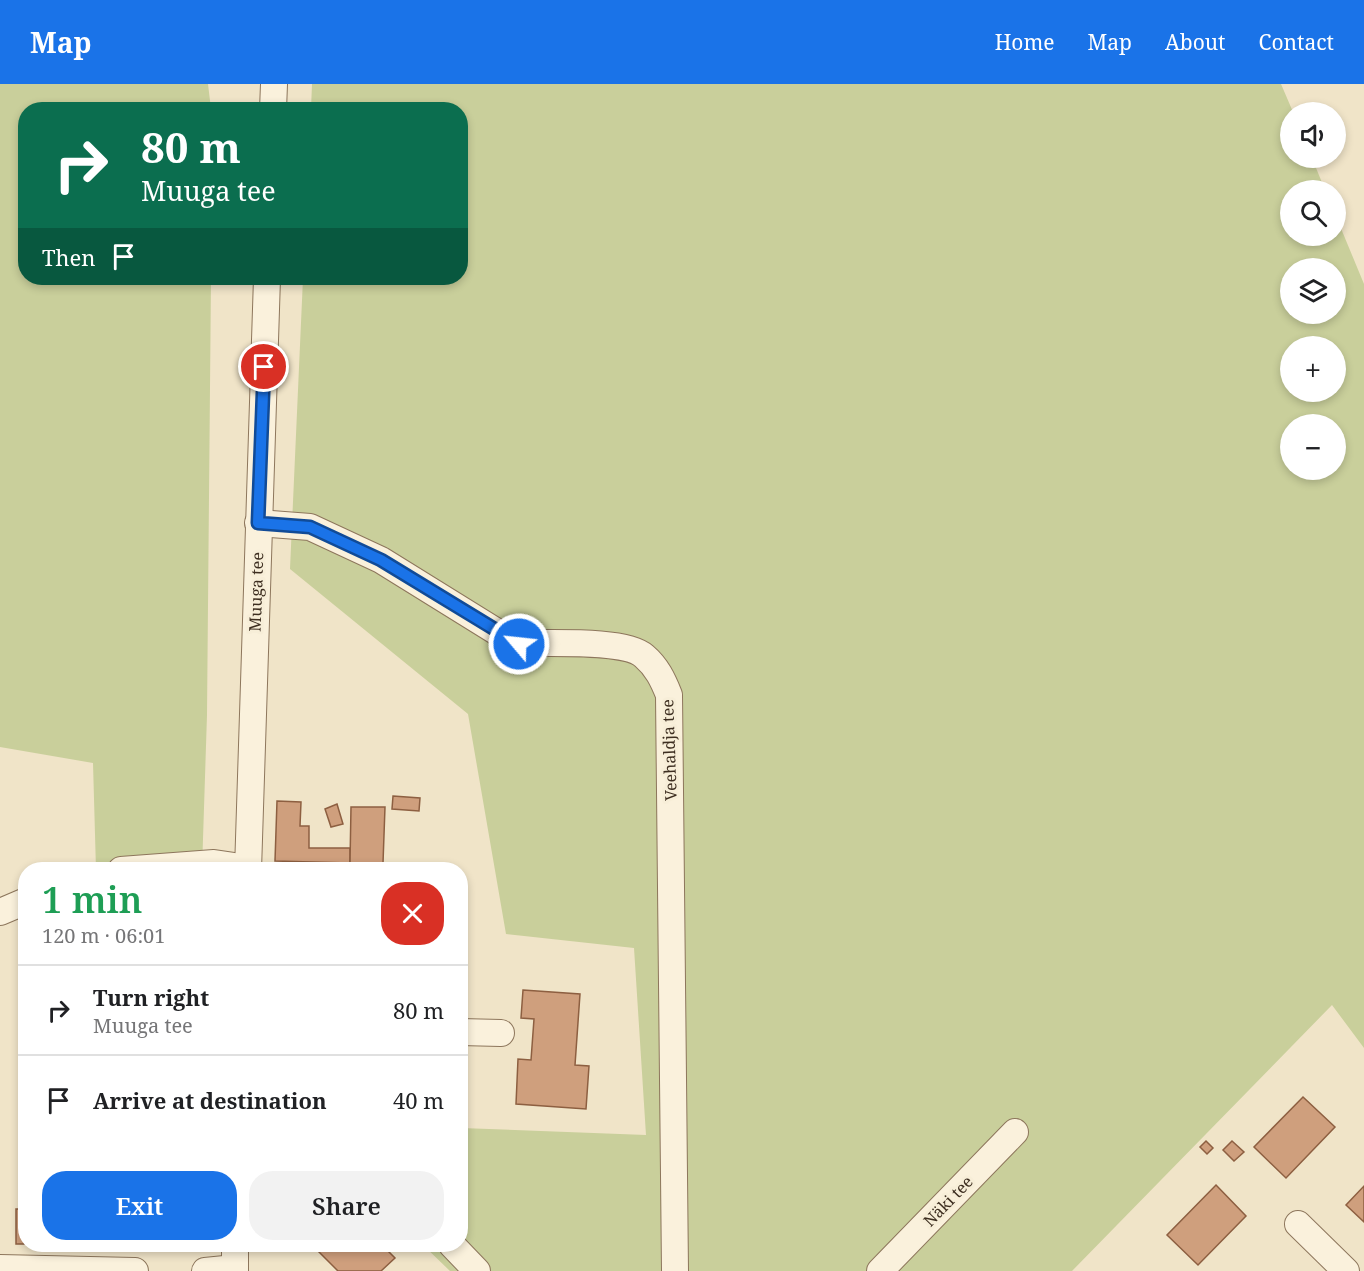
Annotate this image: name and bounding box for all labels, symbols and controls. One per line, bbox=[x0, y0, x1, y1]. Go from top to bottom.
text: Map bbox=[30, 23, 92, 61]
text: Home bbox=[995, 28, 1055, 56]
text: Map bbox=[1088, 28, 1132, 56]
text: About bbox=[1165, 28, 1226, 56]
text: Contact bbox=[1259, 28, 1334, 56]
map controls bbox=[1280, 102, 1346, 480]
button: sound bbox=[1280, 102, 1346, 168]
text: 80 m bbox=[141, 118, 241, 175]
icon: right bbox=[42, 126, 120, 204]
text: Muuga tee bbox=[141, 172, 276, 209]
button: search bbox=[1280, 180, 1346, 246]
icon: arrive bbox=[107, 240, 140, 273]
text: Then bbox=[42, 242, 95, 272]
button: layers bbox=[1280, 258, 1346, 324]
button: + bbox=[1280, 336, 1346, 402]
pin bbox=[238, 341, 289, 392]
icon: arrive bbox=[247, 350, 280, 383]
button: − bbox=[1280, 414, 1346, 480]
street label: Muuga tee bbox=[244, 552, 268, 632]
position arrow bbox=[487, 612, 551, 676]
street label: Veehaldja tee bbox=[656, 699, 682, 801]
text: 1 min bbox=[42, 875, 143, 924]
button: close bbox=[381, 882, 444, 945]
text: 120 m · 06:01 bbox=[42, 922, 165, 949]
text: Turn right bbox=[93, 982, 209, 1012]
icon: right bbox=[42, 994, 75, 1027]
text: 80 m bbox=[393, 995, 444, 1025]
text: Muuga tee bbox=[93, 1012, 193, 1039]
icon: arrive bbox=[42, 1084, 75, 1117]
text: Arrive at destination bbox=[93, 1085, 327, 1115]
text: 40 m bbox=[393, 1085, 444, 1115]
button: Exit bbox=[42, 1171, 237, 1240]
button: Share bbox=[249, 1171, 444, 1240]
street label: Näki tee bbox=[918, 1171, 978, 1231]

